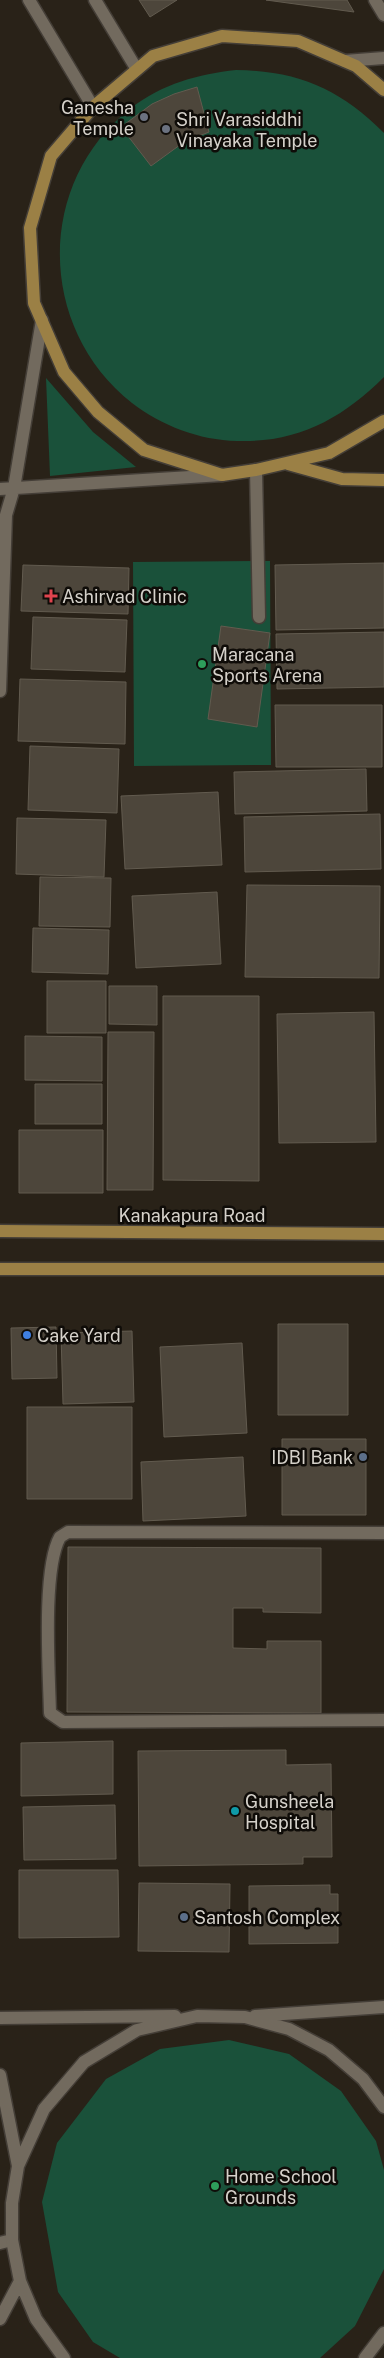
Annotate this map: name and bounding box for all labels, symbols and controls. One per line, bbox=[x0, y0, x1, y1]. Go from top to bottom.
place label: Ganesha Temple bbox=[61, 97, 134, 139]
place label: Shri Varasiddhi Vinayaka Temple bbox=[176, 109, 317, 151]
marker: Ganesha Temple bbox=[138, 111, 150, 123]
marker: Shri Varasiddhi Vinayaka Temple bbox=[160, 123, 172, 135]
place label: Ashirvad Clinic bbox=[62, 586, 187, 607]
marker: Ashirvad Clinic bbox=[44, 589, 58, 603]
place label: Maracana Sports Arena bbox=[212, 644, 322, 686]
marker: Maracana Sports Arena bbox=[196, 658, 208, 670]
street label: Kanakapura Road bbox=[118, 1205, 266, 1226]
place label: Cake Yard bbox=[37, 1325, 121, 1346]
marker: Cake Yard bbox=[21, 1329, 33, 1341]
place label: IDBI Bank bbox=[271, 1447, 353, 1468]
marker: IDBI Bank bbox=[357, 1451, 369, 1463]
place label: Gunsheela Hospital bbox=[245, 1791, 334, 1833]
marker: Gunsheela Hospital bbox=[229, 1805, 241, 1817]
place label: Santosh Complex bbox=[194, 1907, 340, 1928]
marker: Santosh Complex bbox=[178, 1911, 190, 1923]
place label: Home School Grounds bbox=[225, 2166, 337, 2208]
marker: Home School Grounds bbox=[209, 2180, 221, 2192]

